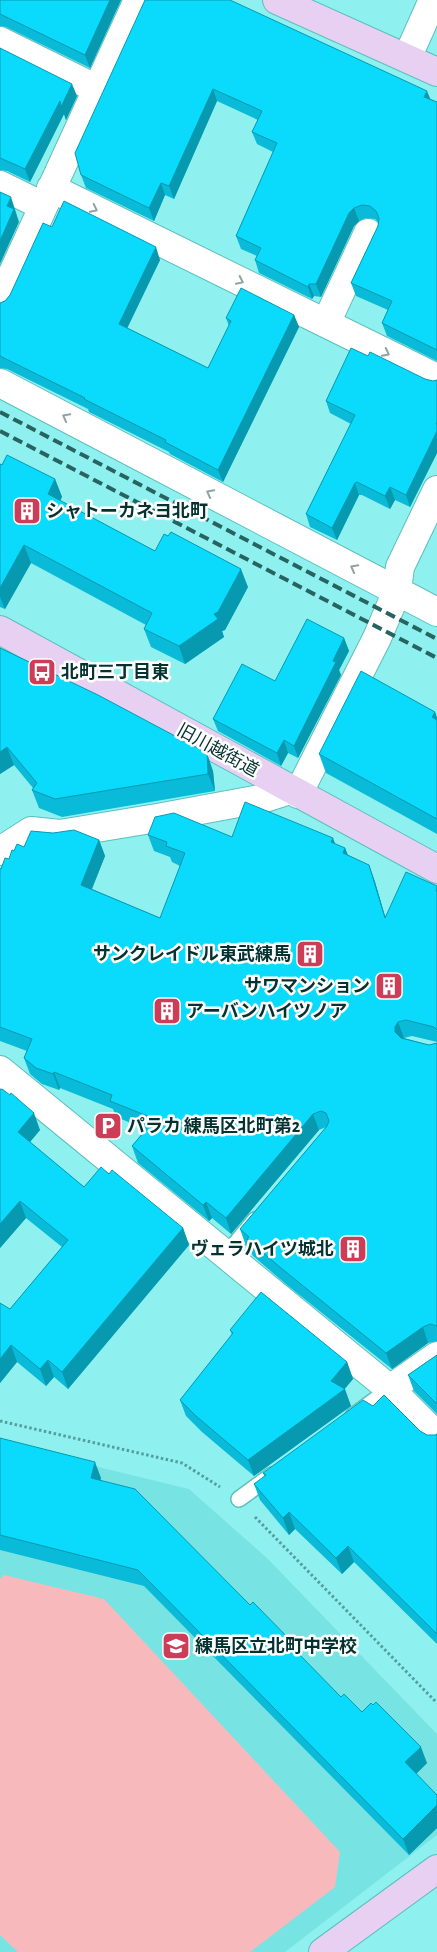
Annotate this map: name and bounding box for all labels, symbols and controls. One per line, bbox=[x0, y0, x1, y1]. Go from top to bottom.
one-way arrow bbox=[89, 203, 98, 213]
one-way arrow bbox=[235, 275, 244, 285]
one-way arrow bbox=[381, 347, 390, 357]
one-way arrow bbox=[62, 413, 71, 423]
one-way arrow bbox=[206, 489, 215, 499]
building icon: シャトーカネヨ北町 bbox=[12, 496, 42, 526]
place label: シャトーカネヨ北町 bbox=[46, 502, 208, 521]
one-way arrow bbox=[350, 564, 359, 574]
bus stop icon: 北町三丁目東 bbox=[27, 657, 57, 687]
place label: 北町三丁目東 bbox=[61, 663, 169, 682]
street label: 旧川越街道 bbox=[174, 719, 262, 781]
building icon: サンクレイドル東武練馬 bbox=[295, 939, 325, 969]
place label: サンクレイドル東武練馬 bbox=[93, 944, 291, 964]
building icon: サワマンション bbox=[374, 971, 404, 1001]
place label: サワマンション bbox=[244, 977, 370, 996]
building icon: アーバンハイツノア bbox=[152, 996, 182, 1026]
place label: アーバンハイツノア bbox=[186, 1001, 347, 1021]
parking icon: パラカ 練馬区北町第2 bbox=[93, 1111, 123, 1141]
place label: パラカ 練馬区北町第2 bbox=[127, 1116, 301, 1136]
building icon: ヴェラハイツ城北 bbox=[338, 1234, 368, 1264]
place label: ヴェラハイツ城北 bbox=[191, 1238, 334, 1259]
school or university icon: 練馬区立北町中学校 bbox=[161, 1631, 191, 1661]
place label: 練馬区立北町中学校 bbox=[195, 1636, 357, 1656]

